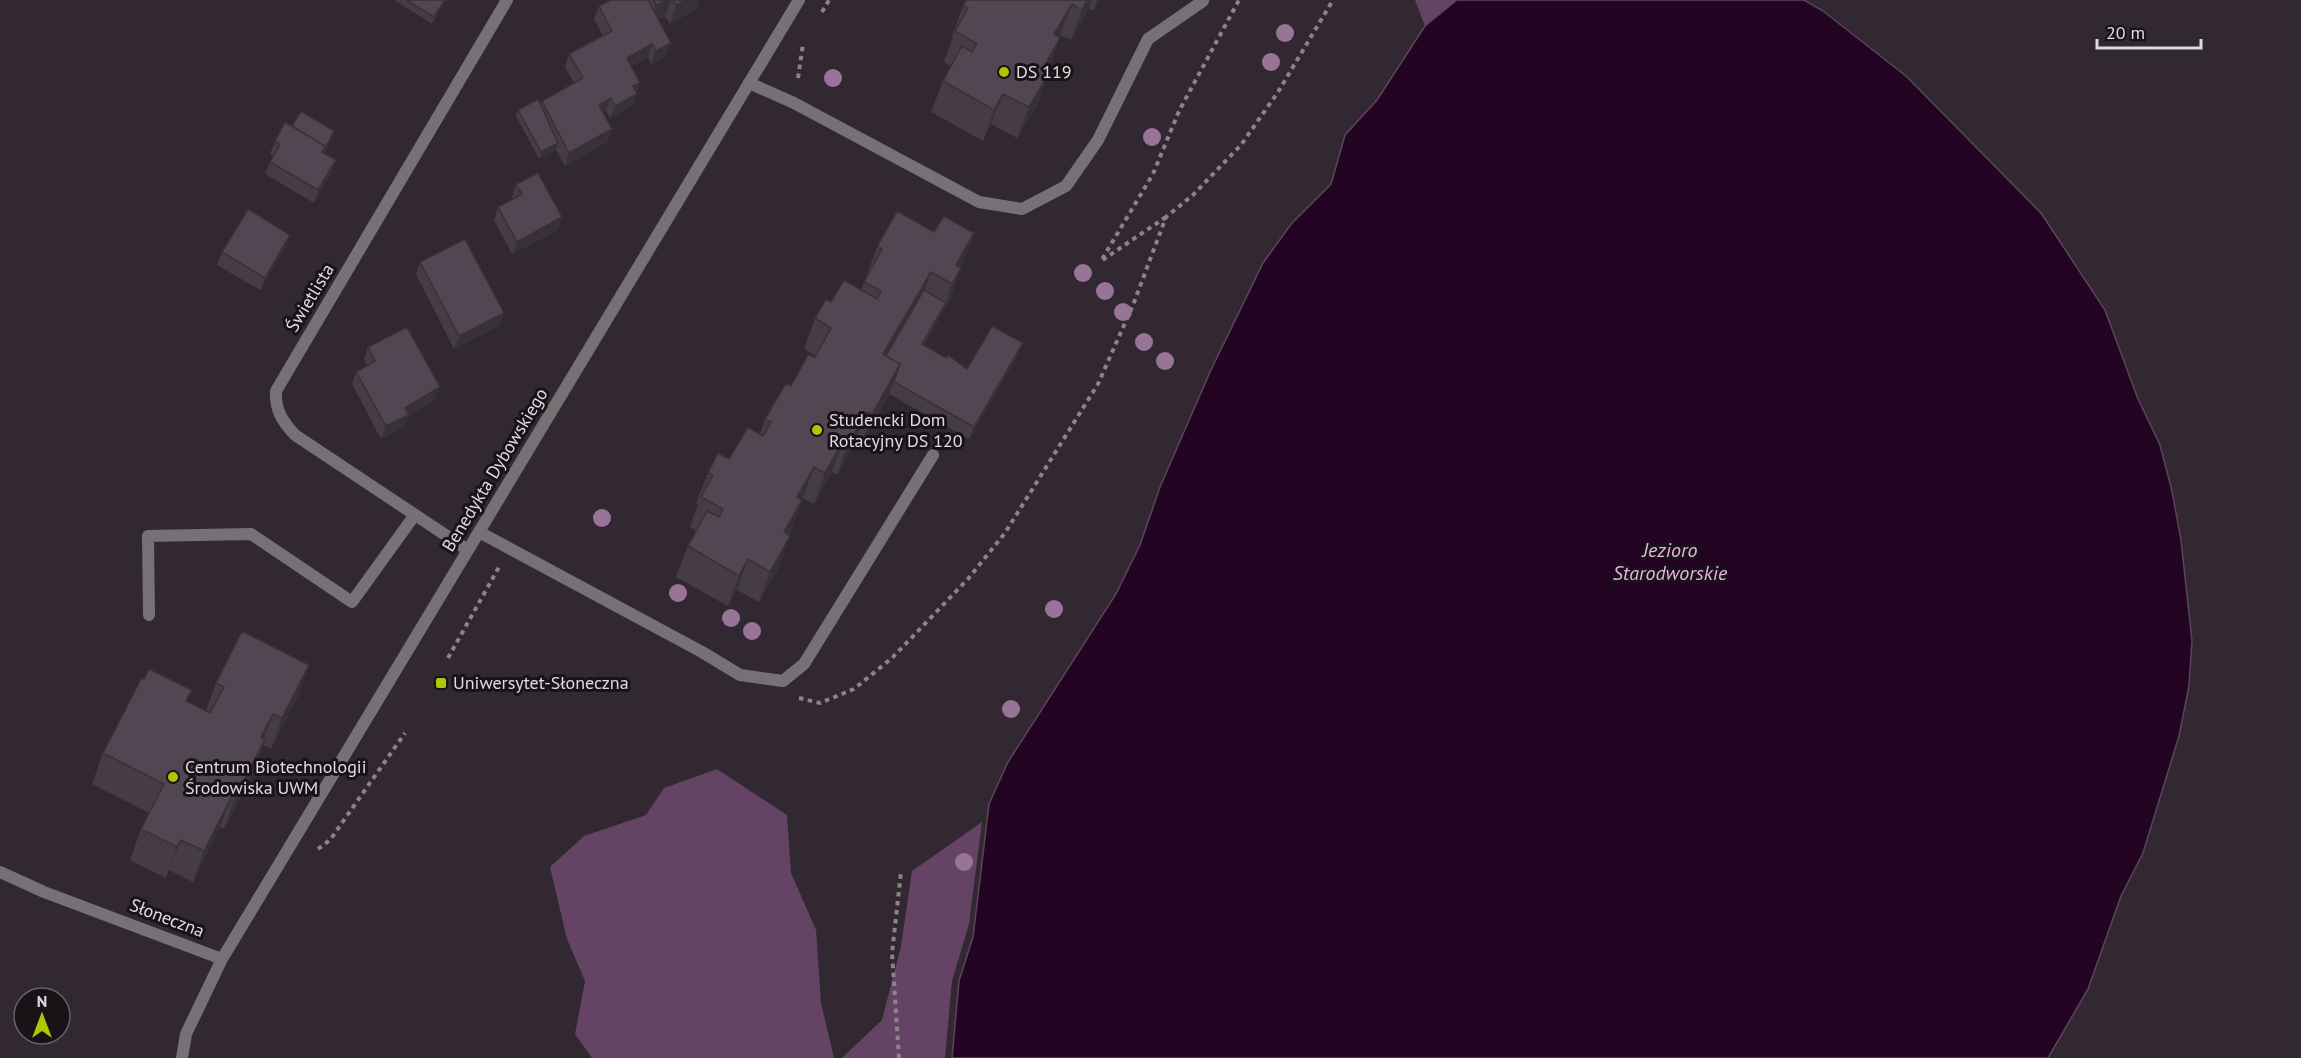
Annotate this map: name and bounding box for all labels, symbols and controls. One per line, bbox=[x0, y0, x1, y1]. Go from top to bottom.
scale bar bbox=[2097, 12, 2200, 50]
text: 20 m bbox=[2106, 21, 2145, 44]
place label: DS 119 bbox=[1016, 60, 1072, 83]
marker: DS 119 bbox=[997, 65, 1011, 79]
street label: Świetlista bbox=[280, 259, 339, 336]
street label: Benedykta Dybowskiego bbox=[437, 384, 553, 556]
place label: Studencki Dom Rotacyjny DS 120 bbox=[829, 408, 963, 452]
marker: Studencki Dom Rotacyjny DS 120 bbox=[810, 423, 824, 437]
water label: Jezioro Starodworskie bbox=[1613, 537, 1728, 586]
place label: Uniwersytet-Słoneczna bbox=[453, 671, 629, 694]
marker: Uniwersytet-Słoneczna bbox=[434, 676, 448, 690]
place label: Centrum Biotechnologii Środowiska UWM bbox=[185, 755, 367, 799]
marker: Centrum Biotechnologii Środowiska UWM bbox=[166, 770, 180, 784]
street label: Słoneczna bbox=[127, 893, 208, 942]
north arrow bbox=[12, 986, 72, 1046]
text: N bbox=[37, 991, 47, 1011]

